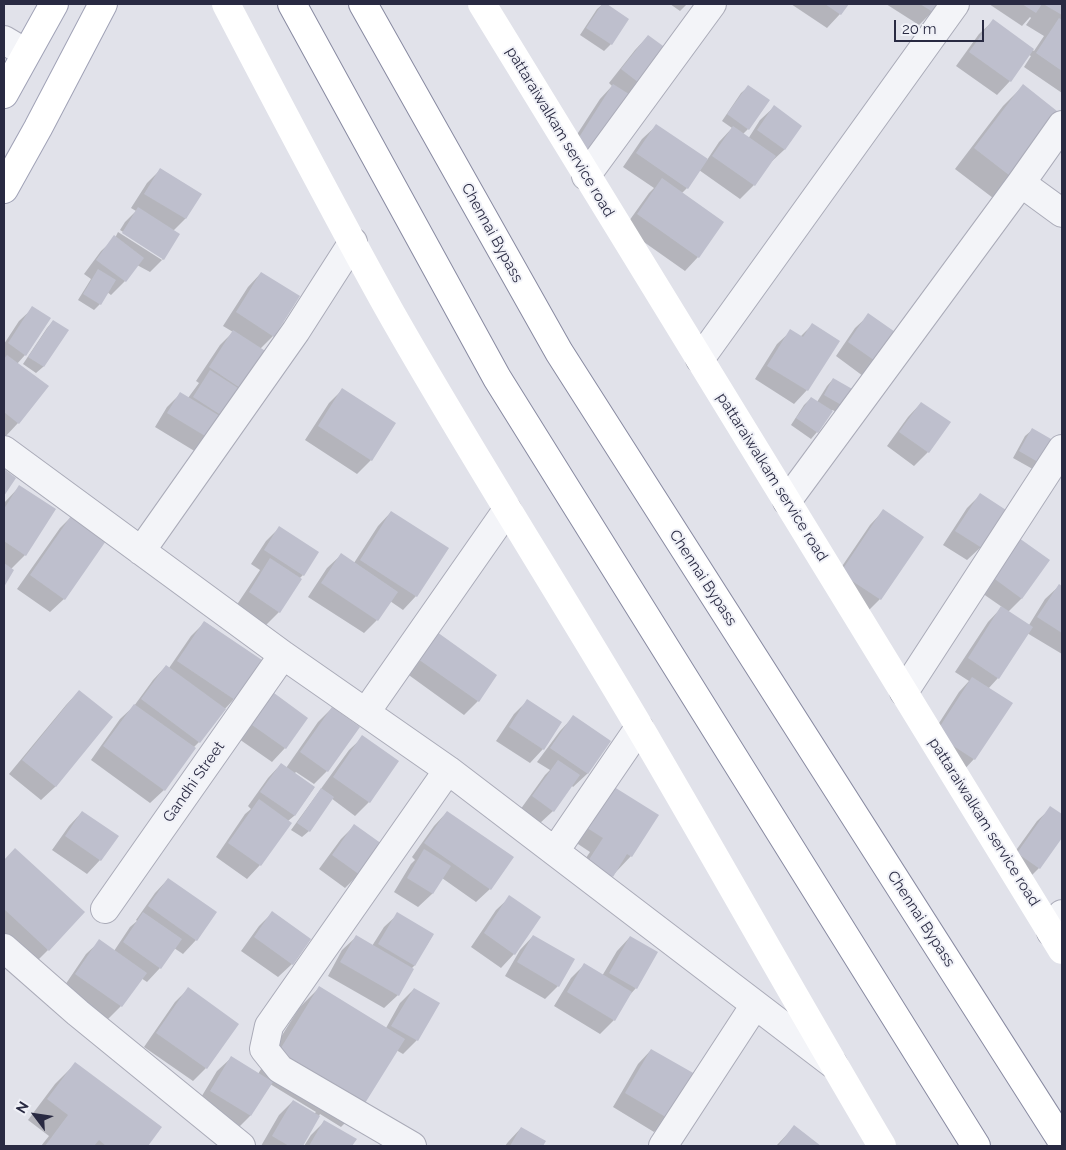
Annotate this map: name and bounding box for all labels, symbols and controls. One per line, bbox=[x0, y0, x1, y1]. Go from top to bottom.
scale bar bbox=[896, 10, 986, 42]
text: 20 m bbox=[902, 20, 937, 38]
street label: pattaraiwalkam service road bbox=[502, 44, 618, 220]
street label: Chennai Bypass bbox=[457, 180, 527, 286]
street label: pattaraiwalkam service road bbox=[713, 390, 831, 564]
street label: Chennai Bypass bbox=[665, 527, 741, 629]
street label: pattaraiwalkam service road bbox=[925, 735, 1043, 909]
street label: Gandhi Street bbox=[160, 738, 228, 826]
street label: Chennai Bypass bbox=[883, 868, 959, 970]
north arrow bbox=[10, 1090, 60, 1140]
text: N bbox=[13, 1099, 32, 1116]

